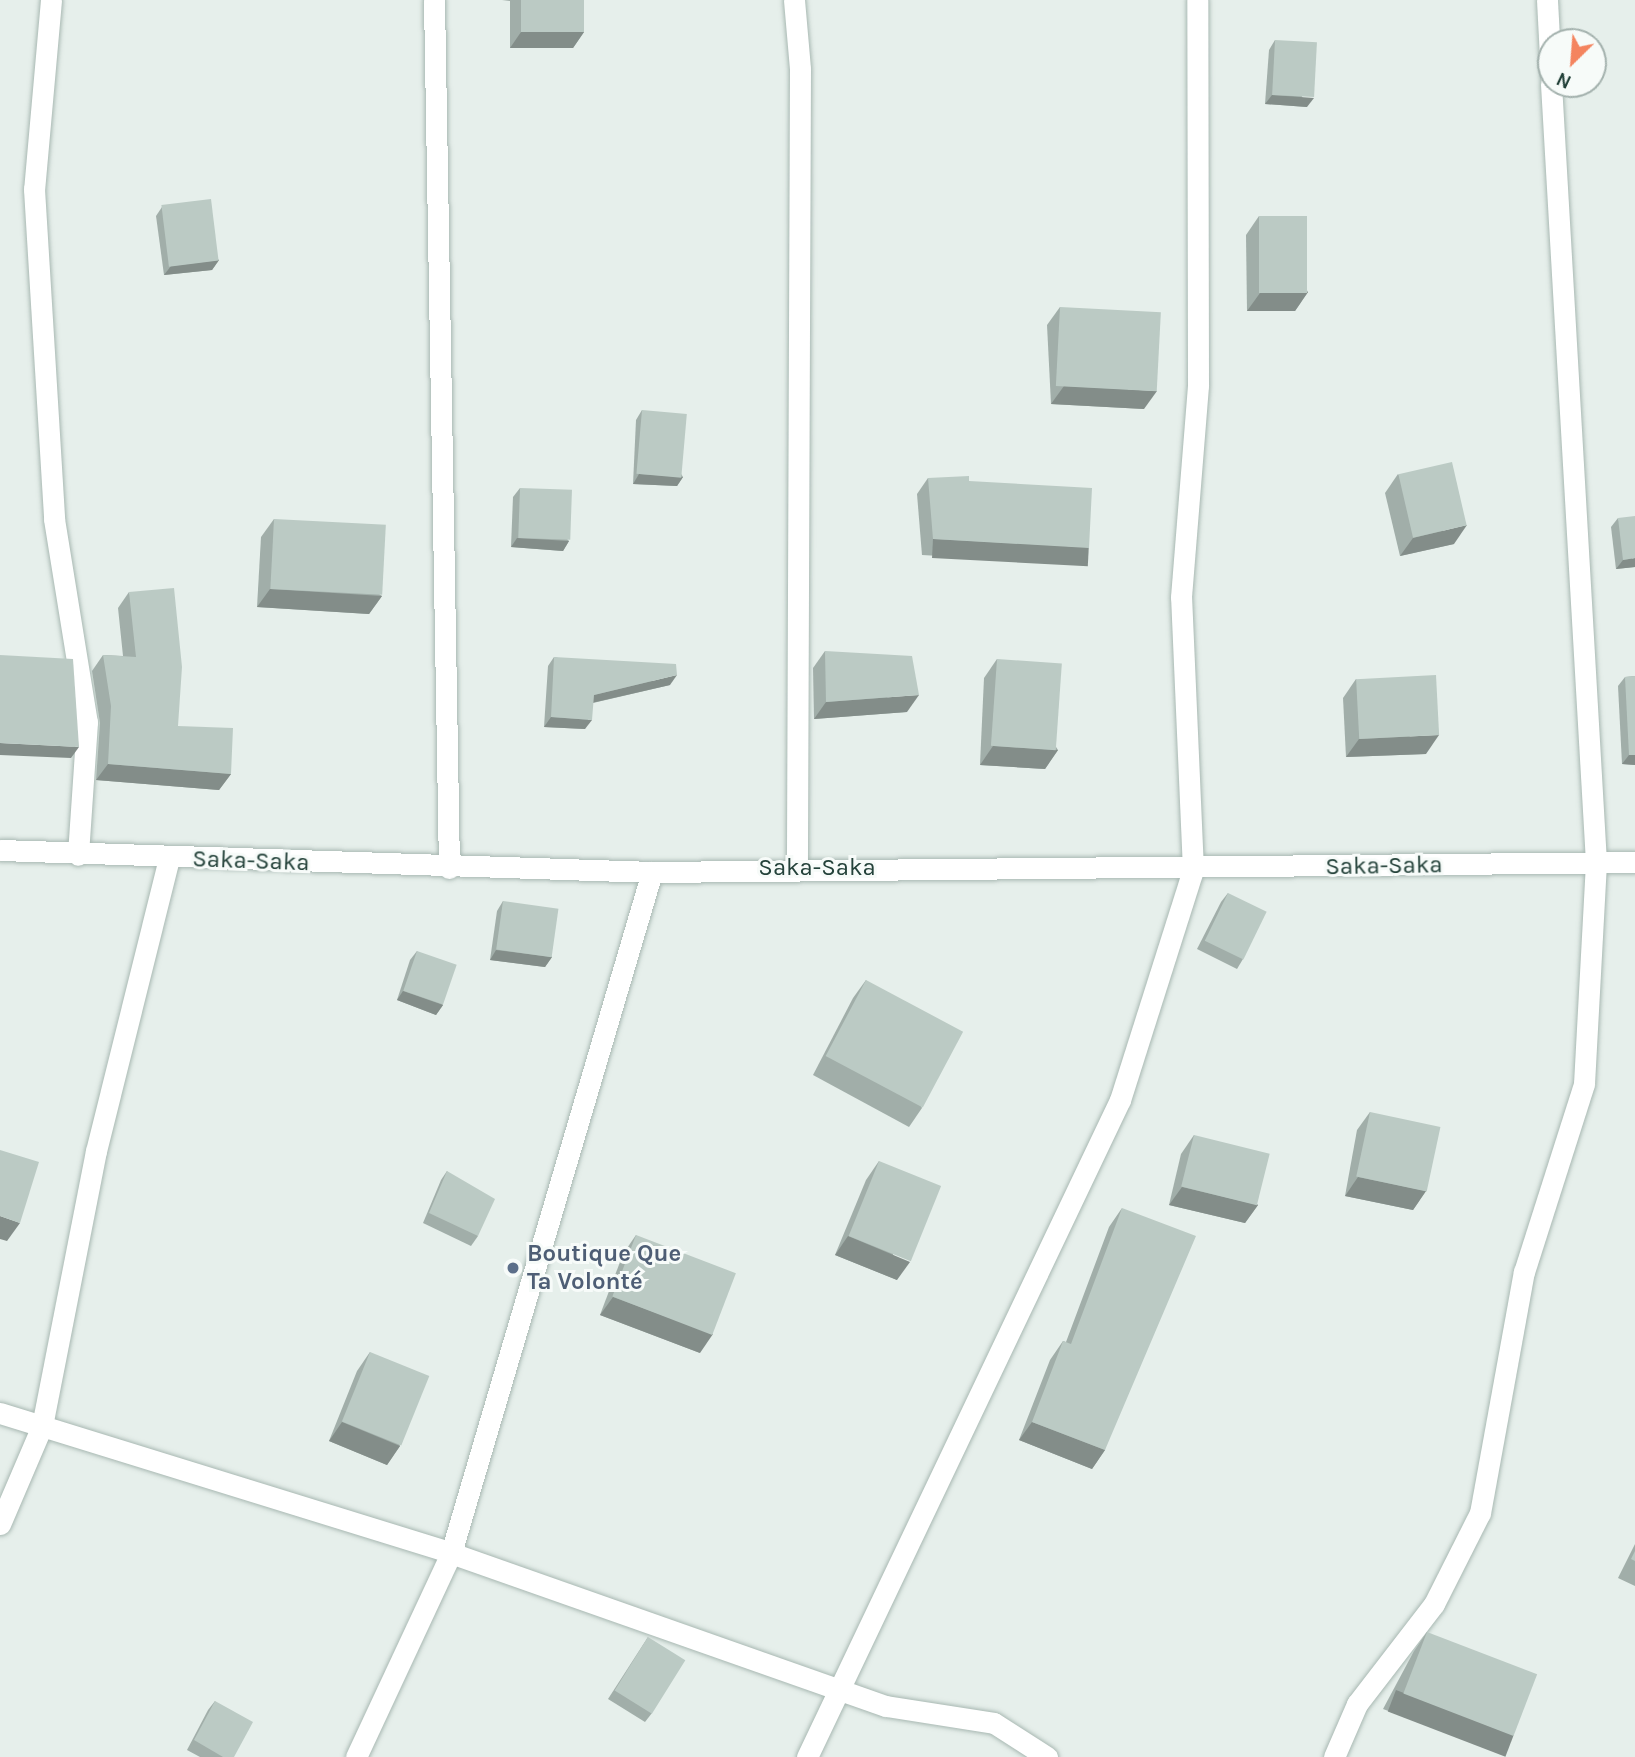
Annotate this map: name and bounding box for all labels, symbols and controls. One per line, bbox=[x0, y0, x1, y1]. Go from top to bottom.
north arrow bbox=[1537, 28, 1607, 98]
text: N bbox=[1553, 67, 1575, 93]
street label: Saka-Saka bbox=[192, 845, 310, 877]
street label: Saka-Saka bbox=[1325, 851, 1443, 881]
street label: Saka-Saka bbox=[758, 854, 876, 882]
place label: Boutique Que Ta Volonté bbox=[527, 1240, 681, 1296]
marker: Boutique Que Ta Volonté bbox=[505, 1260, 521, 1276]

